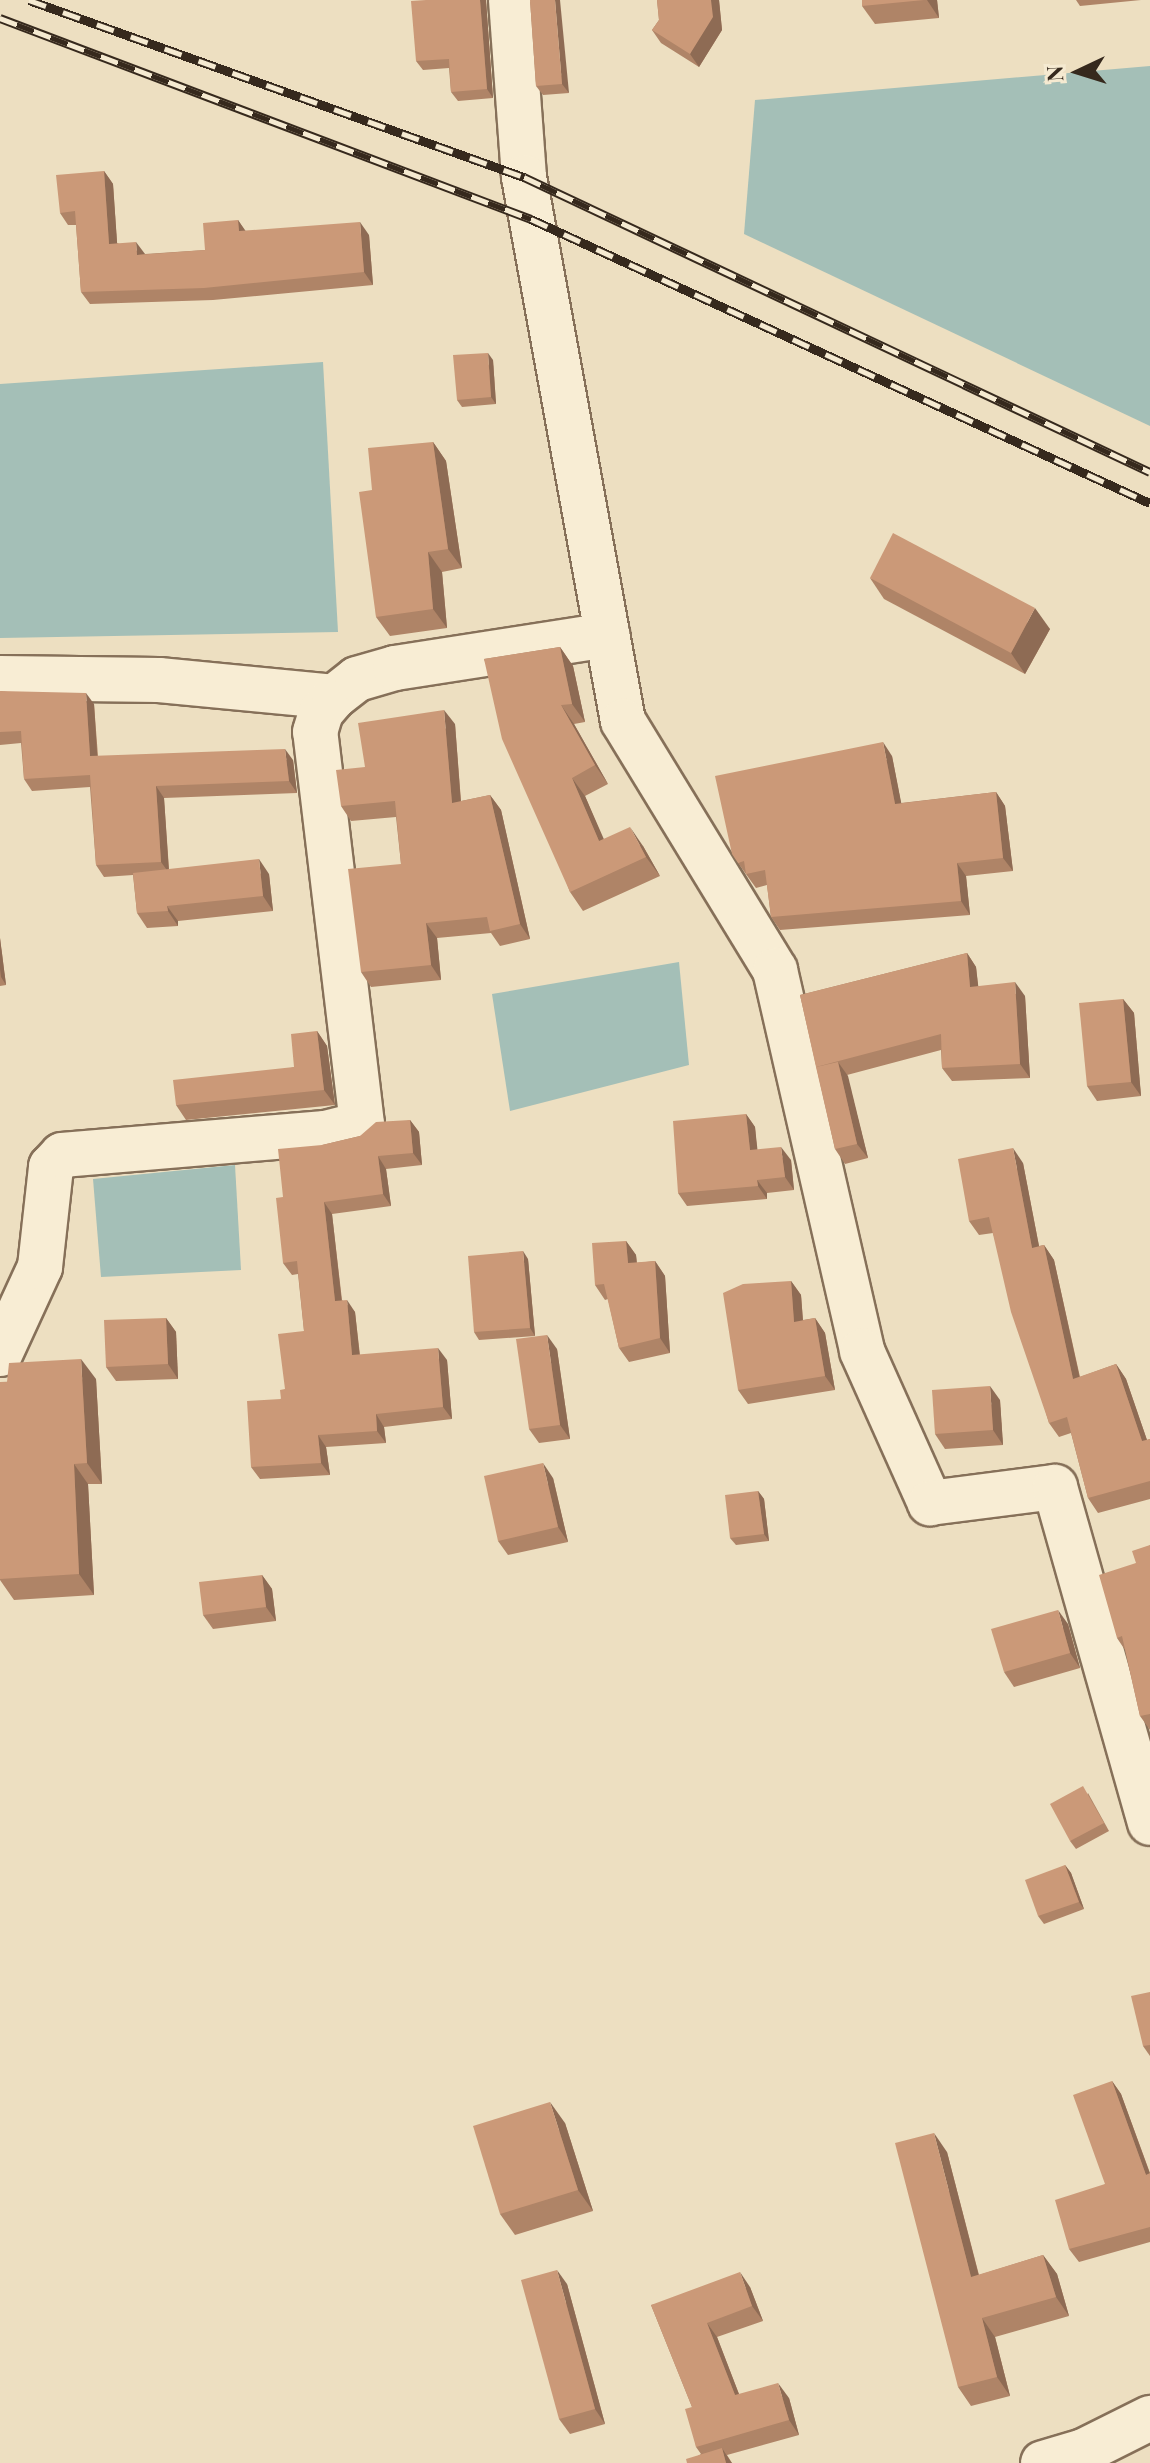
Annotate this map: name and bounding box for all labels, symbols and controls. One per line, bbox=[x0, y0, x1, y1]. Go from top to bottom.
north arrow bbox=[1038, 32, 1118, 112]
text: N bbox=[1039, 65, 1070, 83]

